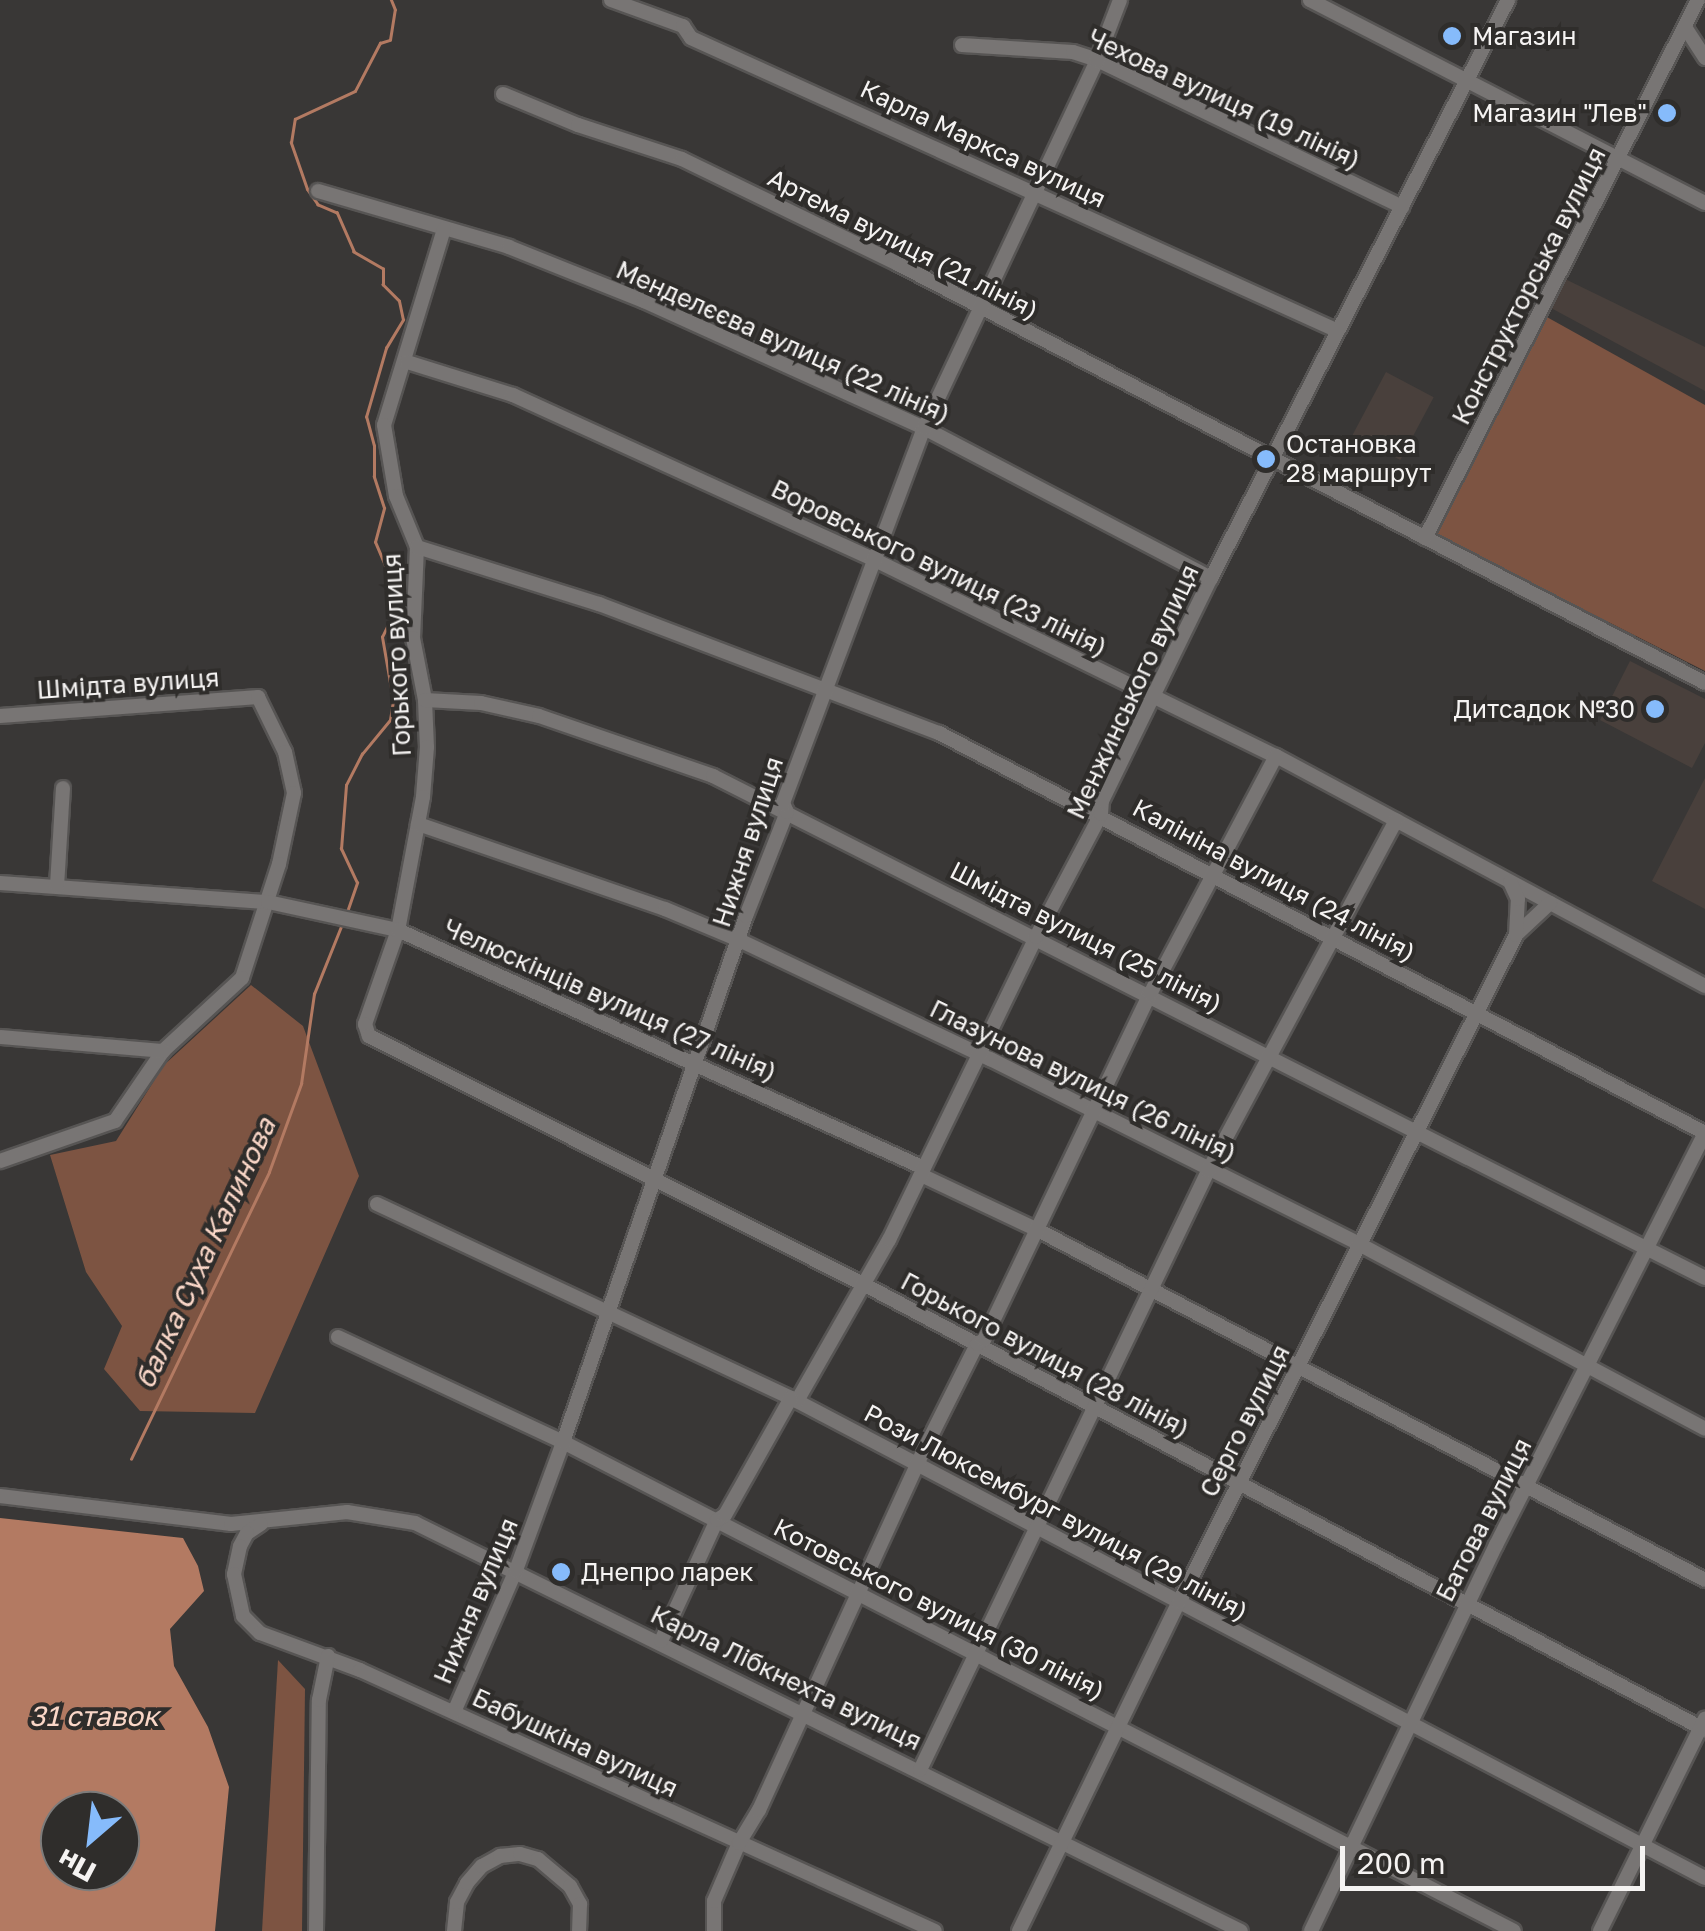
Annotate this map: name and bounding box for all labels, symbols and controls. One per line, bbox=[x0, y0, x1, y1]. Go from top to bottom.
place label: Магазин bbox=[1472, 21, 1576, 51]
street label: Чехова вулиця (19 лiнiя) bbox=[1083, 23, 1365, 175]
marker: Магазин bbox=[1441, 25, 1463, 47]
street label: Карла Маркса вулиця bbox=[855, 74, 1111, 214]
place label: Магазин "Лев" bbox=[1472, 98, 1647, 128]
marker: Магазин "Лев" bbox=[1656, 102, 1678, 124]
street label: Конструкторська вулиця bbox=[1446, 142, 1612, 430]
street label: Артема вулиця (21 лiнiя) bbox=[763, 163, 1043, 325]
street label: Менделєєва вулиця (22 лiнiя) bbox=[612, 255, 954, 429]
place label: Остановка 28 маршрут bbox=[1286, 430, 1431, 489]
marker: Остановка 28 маршрут bbox=[1255, 448, 1277, 470]
street label: Воровського вулиця (23 лiнiя) bbox=[766, 474, 1112, 662]
street label: Горького вулиця bbox=[377, 553, 417, 757]
street label: Менжинського вулиця bbox=[1061, 560, 1205, 824]
street label: Шмідта вулиця bbox=[36, 663, 220, 705]
place label: Дитсадок №30 bbox=[1454, 694, 1635, 724]
marker: Дитсадок №30 bbox=[1644, 698, 1666, 720]
street label: Нижня вулиця bbox=[706, 753, 790, 931]
street label: Калініна вулиця (24 лiнiя) bbox=[1127, 793, 1421, 967]
street label: Шмідта вулиця (25 лiнiя) bbox=[945, 855, 1227, 1019]
street label: Челюскінців вулиця (27 лiнiя) bbox=[439, 913, 781, 1087]
street label: Глазунова вулиця (26 лiнiя) bbox=[925, 994, 1241, 1168]
water label: балка Суха Калинова bbox=[128, 1112, 282, 1394]
street label: Горького вулиця (28 лiнiя) bbox=[896, 1266, 1194, 1444]
street label: Серго вулиця bbox=[1194, 1340, 1296, 1502]
street label: Рози Люксембург вулиця (29 лiнiя) bbox=[859, 1398, 1253, 1626]
street label: Батова вулиця bbox=[1430, 1433, 1538, 1607]
street label: Котовського вулиця (30 лiнiя) bbox=[769, 1512, 1109, 1706]
street label: Нижня вулиця bbox=[428, 1514, 524, 1688]
place label: Днепро ларек bbox=[581, 1557, 754, 1587]
marker: Днепро ларек bbox=[550, 1561, 572, 1583]
street label: Карла Лібкнехта вулиця bbox=[646, 1599, 926, 1757]
street label: Бабушкіна вулиця bbox=[468, 1682, 682, 1804]
water label: 31 ставок bbox=[29, 1699, 159, 1733]
north arrow bbox=[40, 1791, 140, 1891]
scale bar bbox=[1345, 1826, 1650, 1888]
text: Пн bbox=[52, 1843, 101, 1890]
text: 200 m bbox=[1357, 1845, 1446, 1881]

